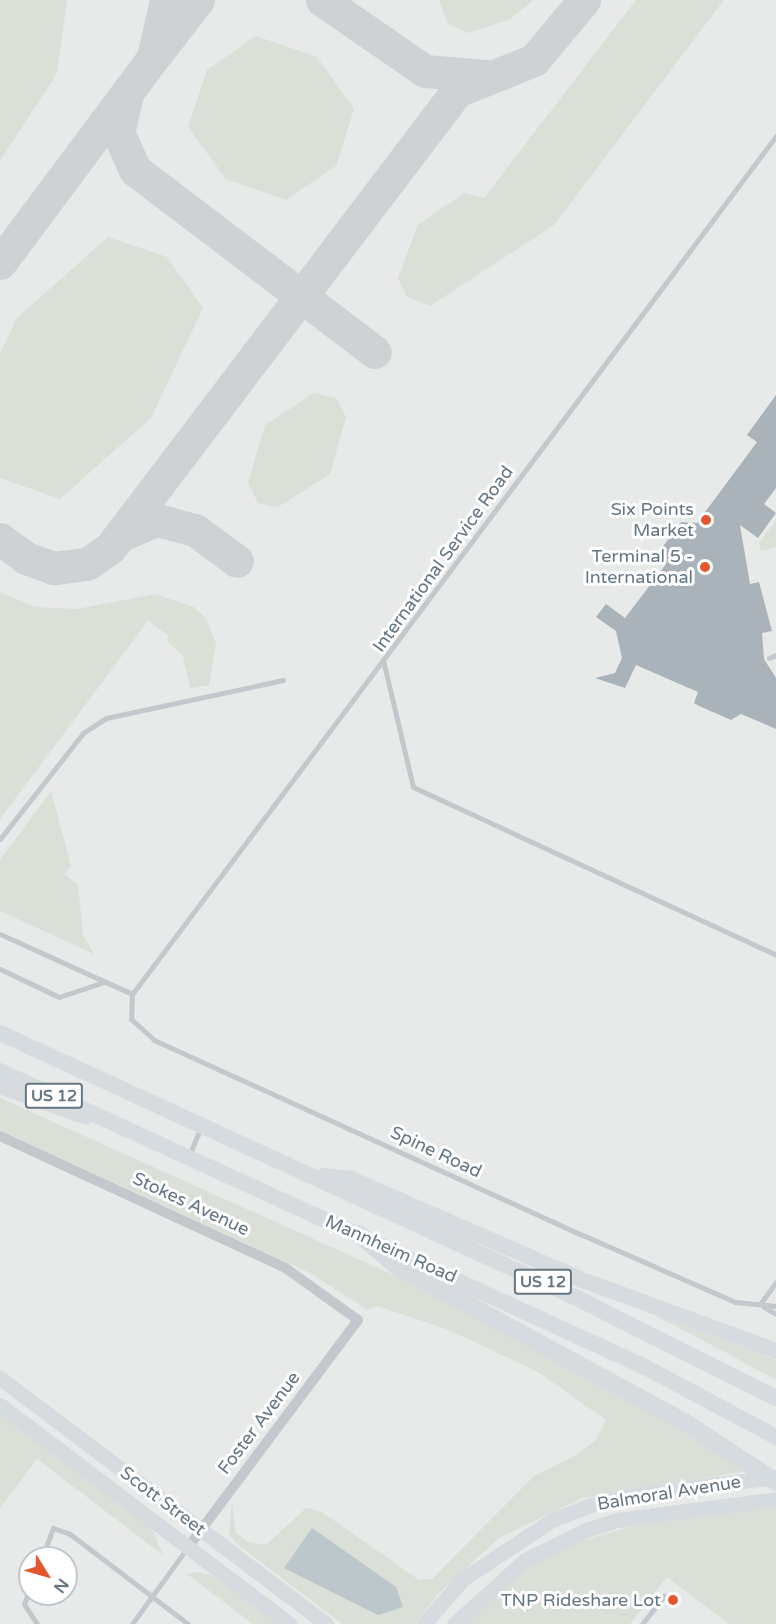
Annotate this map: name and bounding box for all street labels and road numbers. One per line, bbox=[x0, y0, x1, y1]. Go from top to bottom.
street label: International Service Road bbox=[368, 462, 518, 656]
road number: US 12 bbox=[24, 1083, 84, 1109]
street label: Spine Road bbox=[387, 1122, 485, 1182]
street label: Stokes Avenue bbox=[129, 1168, 253, 1240]
street label: Mannheim Road bbox=[322, 1210, 460, 1288]
road number: US 12 bbox=[513, 1269, 573, 1295]
street label: Foster Avenue bbox=[213, 1368, 305, 1478]
street label: Scott Street bbox=[116, 1462, 210, 1540]
street label: Balmoral Avenue bbox=[596, 1471, 742, 1515]

